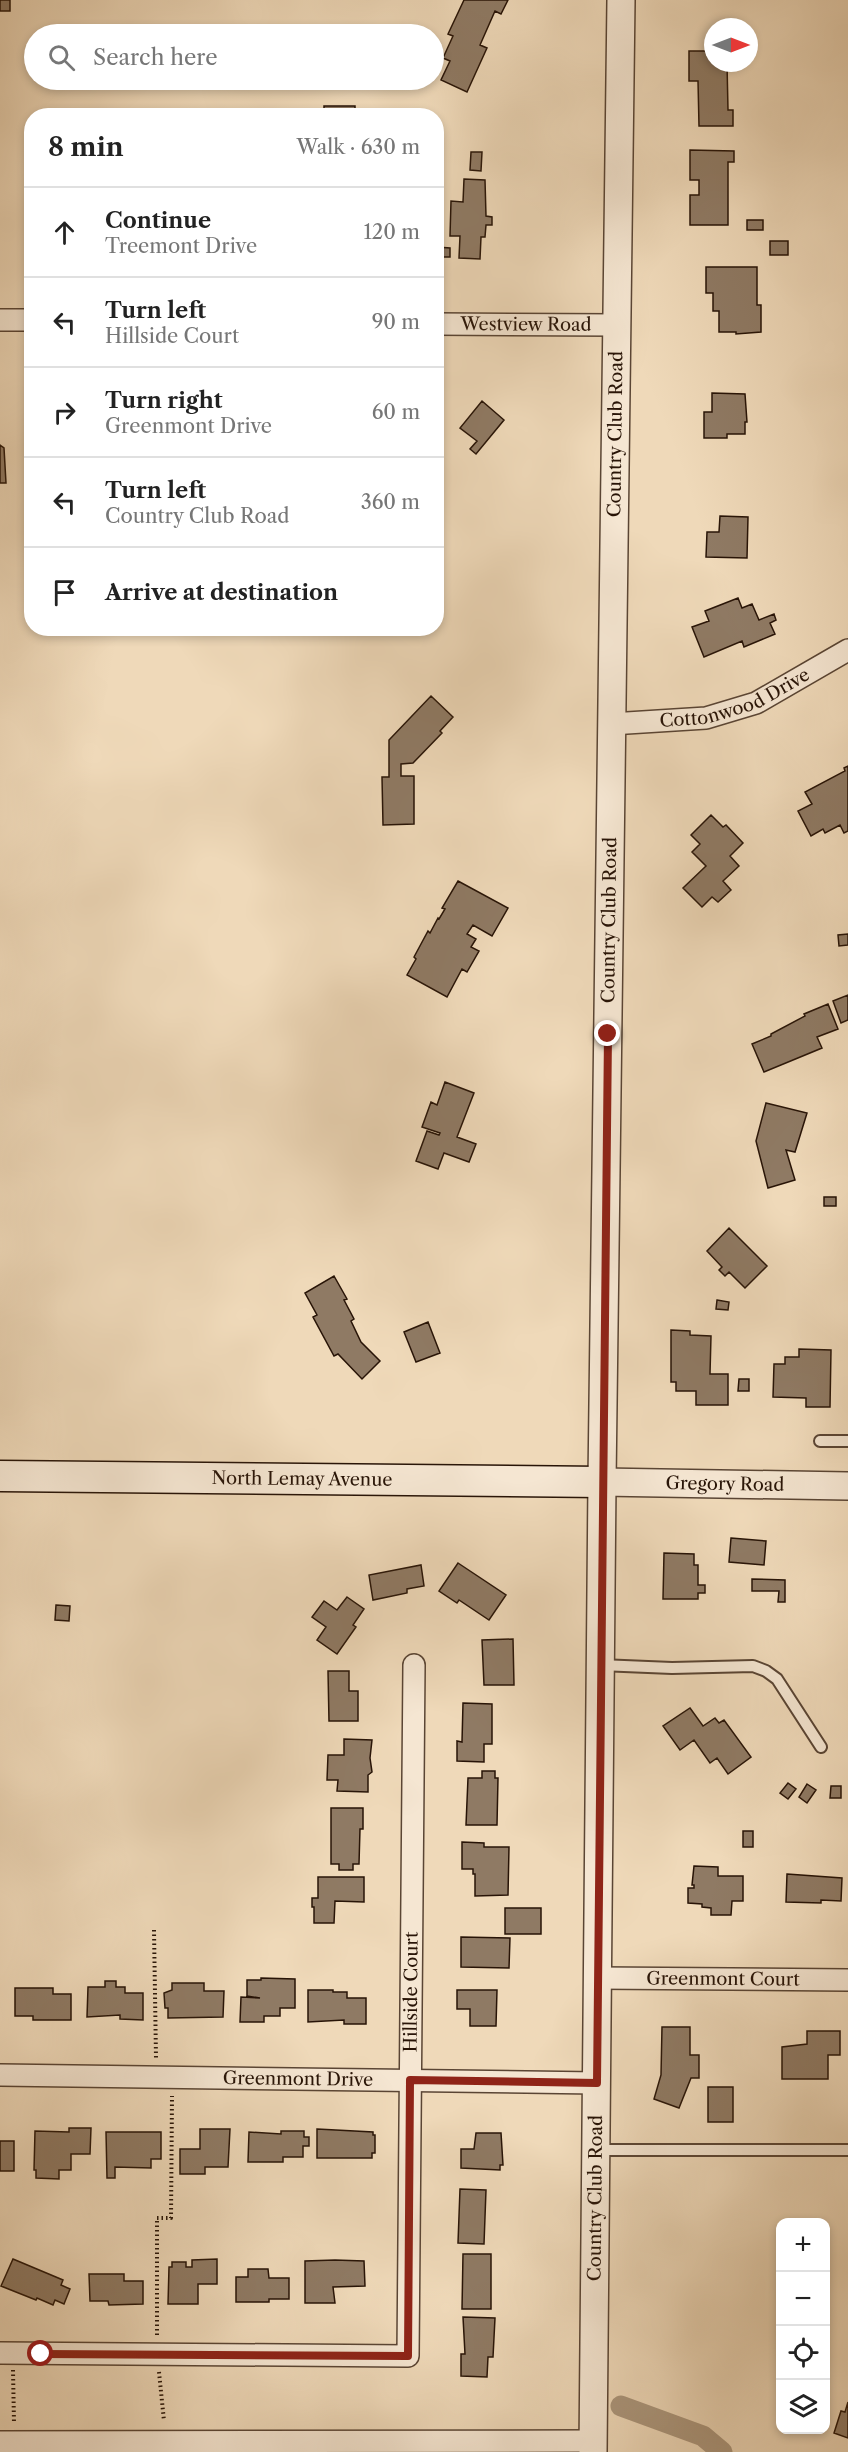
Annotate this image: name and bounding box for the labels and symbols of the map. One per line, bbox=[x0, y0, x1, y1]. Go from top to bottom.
north arrow bbox=[704, 18, 758, 72]
street label: Westview Road bbox=[459, 313, 592, 336]
street label: Country Club Road bbox=[603, 351, 627, 517]
street label: Cottonwood Drive bbox=[659, 664, 813, 732]
street label: Country Club Road bbox=[597, 837, 621, 1003]
route end bbox=[594, 1020, 620, 1046]
street label: North Lemay Avenue bbox=[211, 1467, 392, 1491]
street label: Gregory Road bbox=[665, 1472, 785, 1496]
street label: Hillside Court bbox=[400, 1931, 423, 2053]
street label: Greenmont Court bbox=[646, 1967, 801, 1991]
street label: Greenmont Drive bbox=[223, 2067, 373, 2091]
street label: Country Club Road bbox=[584, 2115, 607, 2281]
route start bbox=[27, 2340, 53, 2366]

